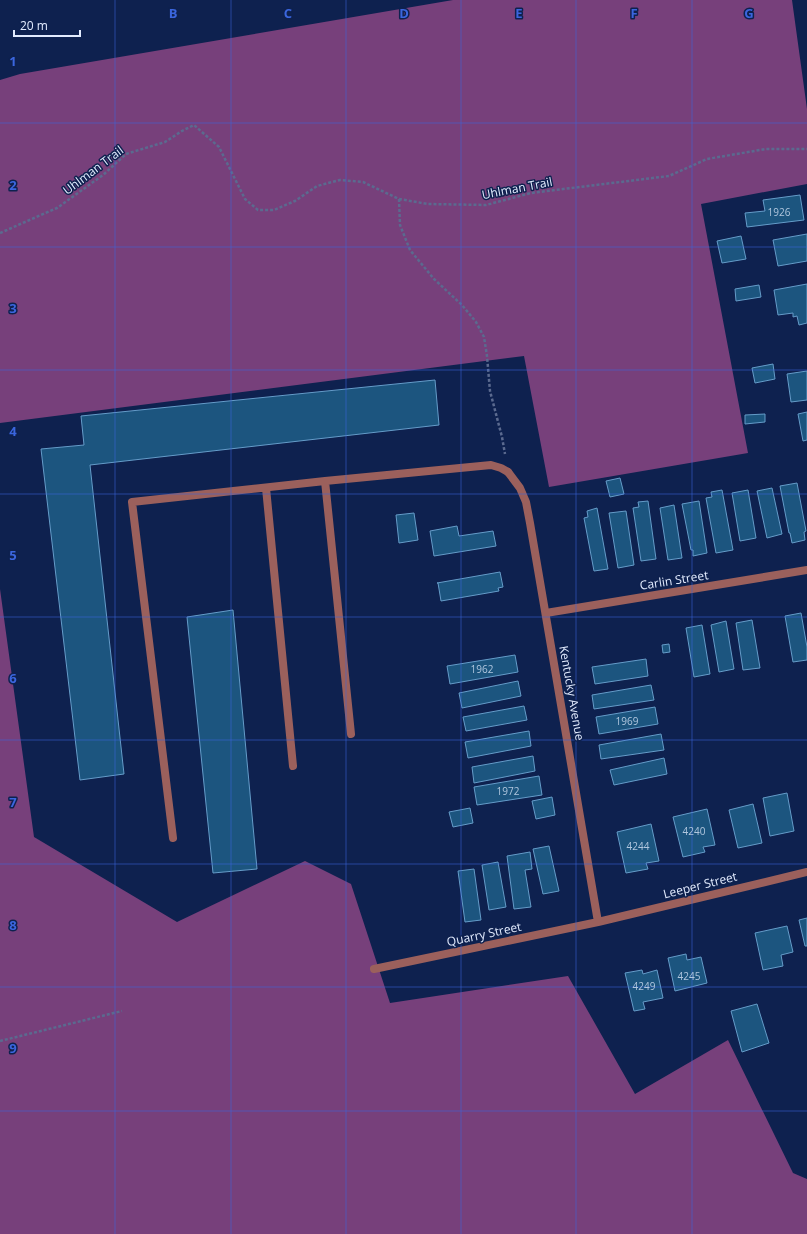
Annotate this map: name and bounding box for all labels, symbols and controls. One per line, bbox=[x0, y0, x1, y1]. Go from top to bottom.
text: B bbox=[169, 4, 178, 22]
text: C bbox=[284, 4, 292, 22]
text: D bbox=[399, 4, 409, 22]
text: E bbox=[515, 4, 523, 22]
text: F bbox=[630, 4, 638, 22]
text: G bbox=[744, 4, 754, 22]
scale bar bbox=[14, 12, 80, 38]
text: 20 m bbox=[20, 17, 48, 34]
text: 1 bbox=[9, 52, 17, 70]
street label: Uhlman Trail bbox=[59, 142, 127, 198]
street label: Uhlman Trail bbox=[480, 173, 554, 203]
text: 2 bbox=[9, 176, 17, 194]
house number: 1926 bbox=[768, 205, 791, 219]
text: 3 bbox=[9, 299, 17, 317]
text: 4 bbox=[9, 422, 17, 440]
text: 5 bbox=[9, 546, 17, 564]
street label: Carlin Street bbox=[639, 566, 709, 594]
street label: Kentucky Avenue bbox=[555, 644, 589, 742]
house number: 1962 bbox=[471, 662, 494, 676]
text: 6 bbox=[9, 669, 17, 687]
house number: 1969 bbox=[616, 714, 639, 728]
house number: 1972 bbox=[497, 784, 520, 798]
text: 7 bbox=[9, 793, 17, 811]
house number: 4240 bbox=[683, 824, 706, 838]
house number: 4244 bbox=[627, 839, 650, 853]
street label: Leeper Street bbox=[661, 868, 739, 902]
text: 8 bbox=[9, 916, 17, 934]
street label: Quarry Street bbox=[445, 918, 523, 950]
house number: 4245 bbox=[678, 969, 701, 983]
house number: 4249 bbox=[633, 979, 656, 993]
text: 9 bbox=[9, 1039, 17, 1057]

